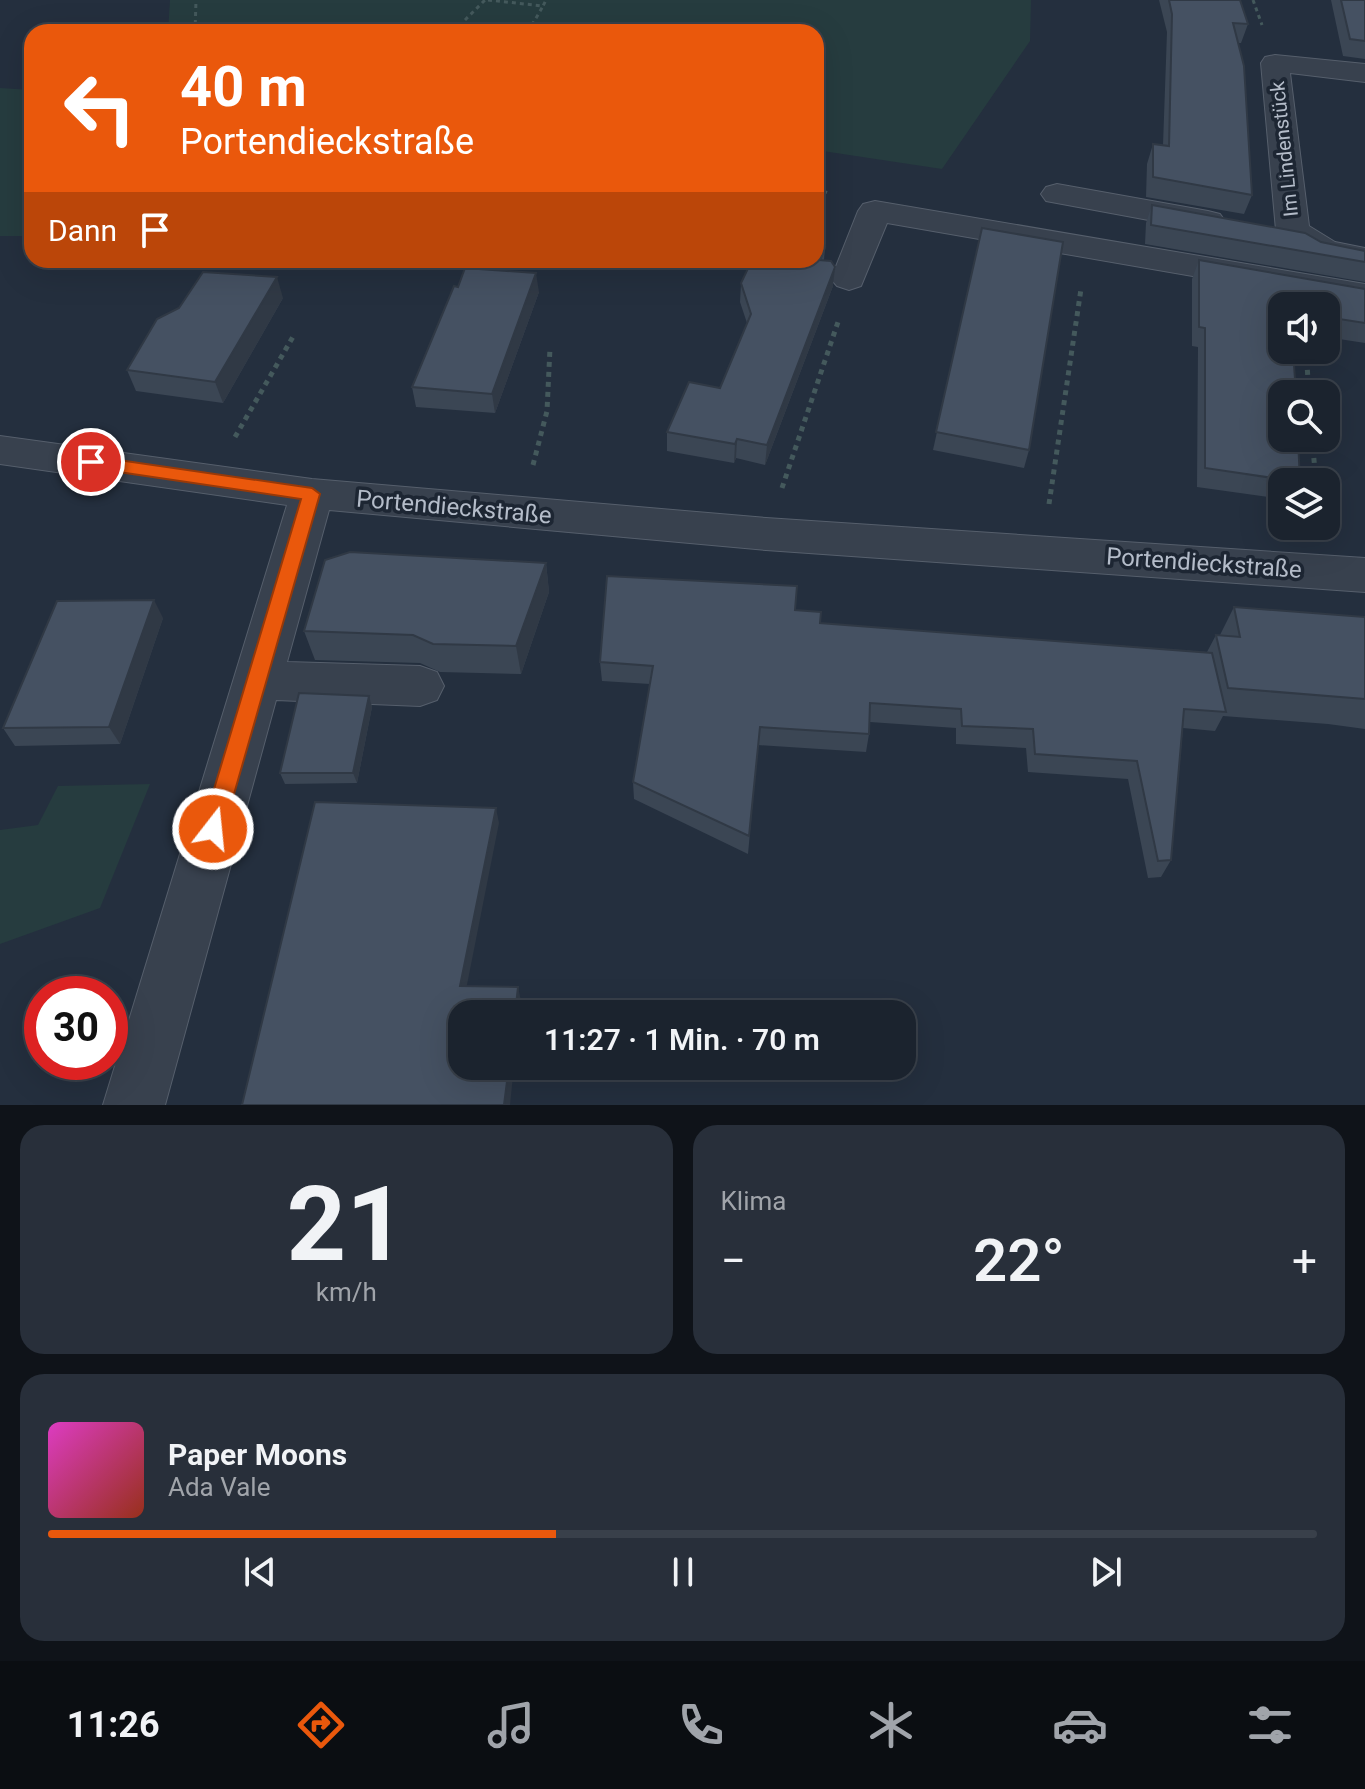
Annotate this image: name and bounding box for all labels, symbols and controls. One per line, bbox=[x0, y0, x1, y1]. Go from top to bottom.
text: 40 m bbox=[180, 54, 307, 120]
icon: left bbox=[48, 56, 152, 160]
street label: Im Lindenstück bbox=[1265, 79, 1303, 218]
text: Portendieckstraße bbox=[180, 121, 474, 163]
icon: arrive bbox=[133, 208, 177, 252]
text: Dann bbox=[48, 213, 117, 248]
map controls bbox=[1268, 292, 1340, 540]
button: sound bbox=[1268, 292, 1340, 364]
button: search bbox=[1268, 380, 1340, 452]
pin bbox=[57, 428, 125, 496]
icon: arrive bbox=[69, 440, 113, 484]
button: layers bbox=[1268, 468, 1340, 540]
street label: Portendieckstraße bbox=[355, 485, 553, 529]
street label: Portendieckstraße bbox=[1105, 542, 1303, 584]
position arrow bbox=[171, 787, 255, 871]
speed limit sign: 30 bbox=[24, 976, 128, 1080]
text: 11:27 · 1 Min. · 70 m bbox=[544, 1022, 820, 1057]
text: 21 bbox=[287, 1164, 406, 1285]
text: Klima bbox=[721, 1186, 786, 1216]
text: 22° bbox=[973, 1225, 1065, 1296]
text: − bbox=[721, 1235, 746, 1287]
text: + bbox=[1292, 1235, 1317, 1287]
text: km/h bbox=[316, 1277, 377, 1307]
text: Paper Moons bbox=[168, 1437, 347, 1472]
text: Ada Vale bbox=[168, 1472, 270, 1502]
icon: previous bbox=[238, 1550, 282, 1594]
icon: pause bbox=[661, 1550, 705, 1594]
icon: next bbox=[1084, 1550, 1128, 1594]
icon: directions bbox=[293, 1697, 349, 1753]
icon: music bbox=[483, 1697, 539, 1753]
icon: phone bbox=[673, 1697, 729, 1753]
icon: climate bbox=[863, 1697, 919, 1753]
icon: car bbox=[1052, 1697, 1108, 1753]
icon: filters bbox=[1242, 1697, 1298, 1753]
text: 11:26 bbox=[67, 1704, 160, 1746]

